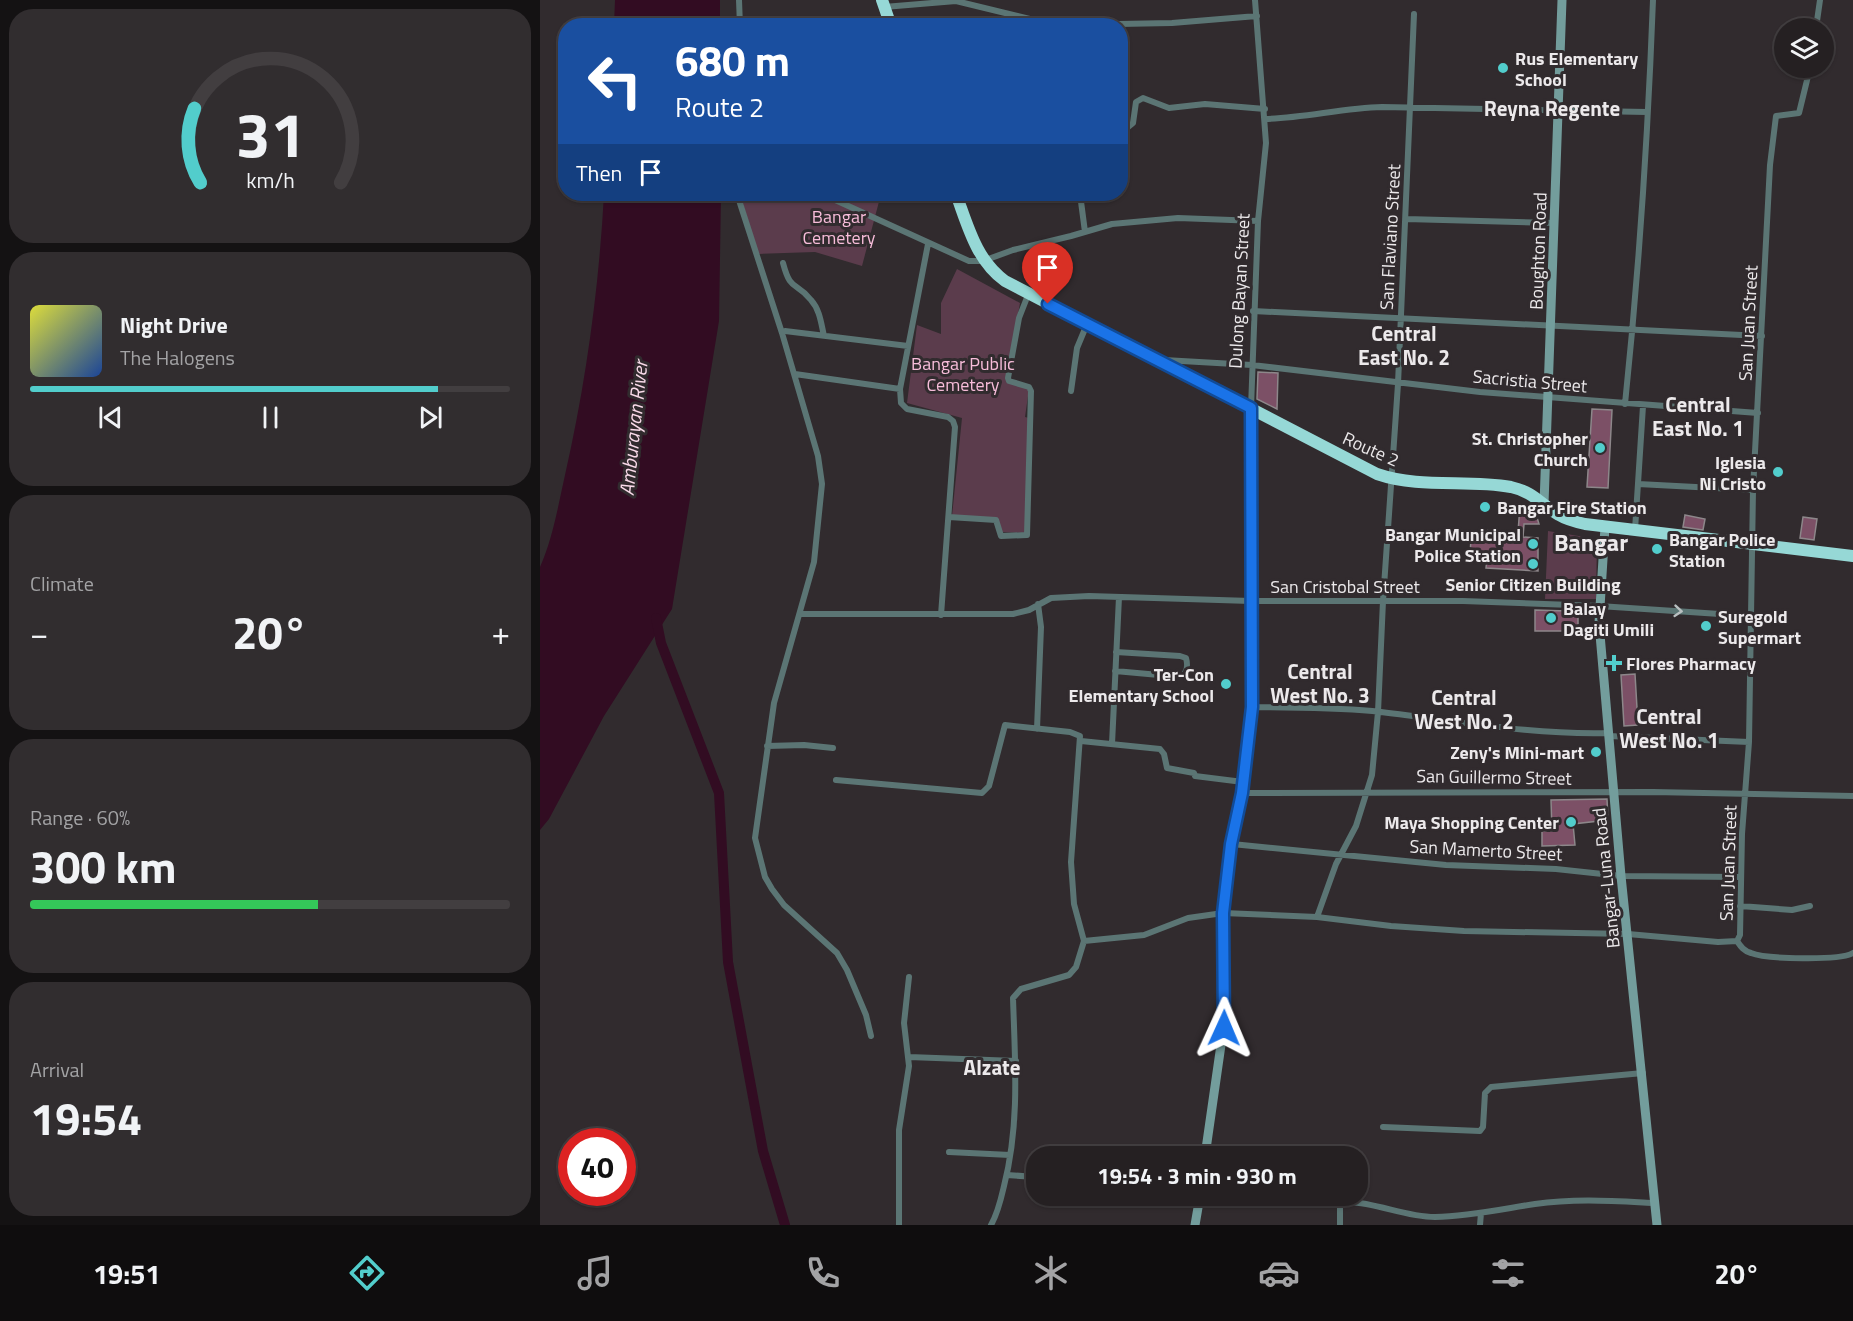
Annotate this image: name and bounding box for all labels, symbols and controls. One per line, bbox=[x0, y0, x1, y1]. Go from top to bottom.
map controls bbox=[1774, 18, 1834, 78]
button: layers bbox=[1774, 18, 1834, 78]
text: 680 m bbox=[675, 28, 790, 92]
icon: left bbox=[576, 42, 654, 120]
place label: Rus Elementary School bbox=[1515, 45, 1638, 93]
marker: Rus Elementary School bbox=[1496, 61, 1510, 75]
text: 31 bbox=[235, 86, 305, 181]
text: Route 2 bbox=[675, 86, 764, 127]
district label: Reyna Regente bbox=[1484, 92, 1620, 124]
text: Then bbox=[576, 156, 622, 190]
icon: arrive bbox=[634, 156, 667, 189]
street label: San Flaviano Street bbox=[1373, 163, 1407, 311]
text: km/h bbox=[246, 164, 294, 196]
street label: Boughton Road bbox=[1522, 192, 1554, 310]
park label: Bangar Cemetery bbox=[802, 203, 876, 251]
street label: Dulong Bayan Street bbox=[1221, 212, 1257, 369]
pin bbox=[1022, 242, 1073, 304]
icon: arrive bbox=[1031, 251, 1064, 284]
street label: San Juan Street bbox=[1731, 264, 1765, 382]
text: Night Drive bbox=[120, 308, 228, 342]
district label: Central East No. 2 bbox=[1358, 317, 1450, 373]
text: The Halogens bbox=[120, 342, 235, 373]
park label: Bangar Public Cemetery bbox=[911, 350, 1015, 398]
water label: Amburayan River bbox=[611, 356, 656, 497]
street label: Sacristia Street bbox=[1472, 363, 1589, 400]
district label: Central East No. 1 bbox=[1652, 388, 1744, 444]
icon: previous bbox=[94, 401, 127, 434]
icon: pause bbox=[254, 401, 287, 434]
icon: next bbox=[414, 401, 447, 434]
street label: Route 2 bbox=[1338, 425, 1404, 473]
place label: St. Christopher Church bbox=[1472, 425, 1588, 473]
marker: St. Christopher Church bbox=[1593, 441, 1607, 455]
place label: Iglesia Ni Cristo bbox=[1699, 449, 1766, 497]
marker: Iglesia Ni Cristo bbox=[1771, 465, 1785, 479]
place label: Bangar Fire Station bbox=[1497, 494, 1647, 521]
marker: Bangar Fire Station bbox=[1478, 500, 1492, 514]
place label: Bangar Municipal Police Station bbox=[1385, 521, 1521, 569]
district label: Bangar bbox=[1554, 524, 1628, 560]
place label: Bangar Police Station bbox=[1669, 526, 1775, 574]
marker: Bangar Municipal Police Station bbox=[1526, 537, 1540, 551]
marker: Bangar Police Station bbox=[1650, 542, 1664, 556]
marker: Senior Citizen Building bbox=[1526, 557, 1540, 571]
text: Climate bbox=[30, 568, 94, 599]
place label: Senior Citizen Building bbox=[1445, 571, 1621, 598]
street label: San Cristobal Street bbox=[1270, 573, 1420, 600]
place label: Balay Dagiti Umili bbox=[1563, 595, 1654, 643]
text: 20° bbox=[232, 598, 308, 666]
place label: Suregold Supermart bbox=[1718, 603, 1801, 651]
one-way arrow bbox=[1674, 604, 1683, 617]
text: − bbox=[30, 608, 48, 658]
text: + bbox=[492, 608, 510, 658]
marker: Balay Dagiti Umili bbox=[1544, 611, 1558, 625]
marker: Suregold Supermart bbox=[1699, 619, 1713, 633]
place label: Flores Pharmacy bbox=[1626, 650, 1756, 677]
district label: Central West No. 3 bbox=[1270, 655, 1370, 711]
marker: Flores Pharmacy bbox=[1607, 656, 1621, 670]
place label: Ter-Con Elementary School bbox=[1069, 661, 1214, 709]
marker: Ter-Con Elementary School bbox=[1219, 677, 1233, 691]
district label: Central West No. 2 bbox=[1414, 681, 1514, 737]
district label: Central West No. 1 bbox=[1619, 700, 1719, 756]
place label: Zeny's Mini-mart bbox=[1450, 739, 1584, 766]
marker: Zeny's Mini-mart bbox=[1589, 745, 1603, 759]
street label: San Guillermo Street bbox=[1416, 762, 1573, 792]
text: Range · 60% bbox=[30, 802, 130, 833]
street label: San Juan Street bbox=[1712, 804, 1744, 922]
street label: Bangar-Luna Road bbox=[1585, 806, 1627, 950]
place label: Maya Shopping Center bbox=[1384, 809, 1559, 836]
marker: Maya Shopping Center bbox=[1564, 815, 1578, 829]
text: 300 km bbox=[30, 832, 176, 900]
street label: San Mamerto Street bbox=[1409, 833, 1564, 868]
position arrow bbox=[1192, 996, 1256, 1060]
district label: Alzate bbox=[964, 1051, 1020, 1083]
text: Arrival bbox=[30, 1054, 84, 1085]
text: 19:54 bbox=[30, 1084, 142, 1152]
speed limit sign: 40 bbox=[558, 1128, 636, 1206]
text: 19:54 · 3 min · 930 m bbox=[1097, 1159, 1297, 1193]
icon: directions bbox=[346, 1252, 388, 1294]
icon: music bbox=[574, 1252, 616, 1294]
icon: phone bbox=[802, 1252, 844, 1294]
icon: climate bbox=[1030, 1252, 1072, 1294]
icon: car bbox=[1258, 1252, 1300, 1294]
icon: filters bbox=[1487, 1252, 1529, 1294]
text: 19:51 bbox=[93, 1253, 160, 1294]
text: 20° bbox=[1715, 1253, 1760, 1294]

